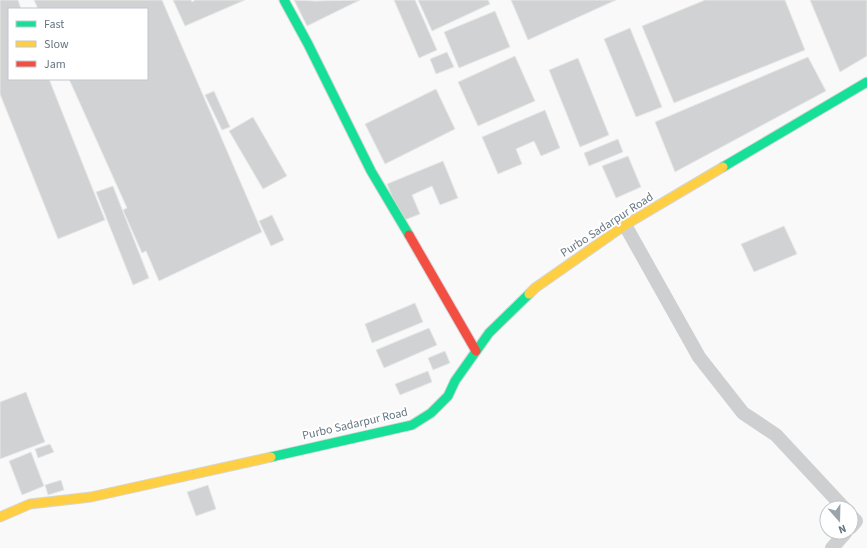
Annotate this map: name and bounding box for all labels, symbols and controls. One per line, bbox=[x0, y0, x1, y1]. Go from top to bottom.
legend bbox=[8, 8, 148, 80]
text: Fast bbox=[44, 16, 64, 33]
text: Slow bbox=[44, 36, 69, 53]
text: Jam bbox=[44, 56, 66, 73]
street label: Purbo Sadarpur Road bbox=[557, 188, 657, 262]
street label: Purbo Sadarpur Road bbox=[301, 404, 409, 444]
north arrow bbox=[819, 500, 859, 540]
text: N bbox=[836, 521, 848, 537]

